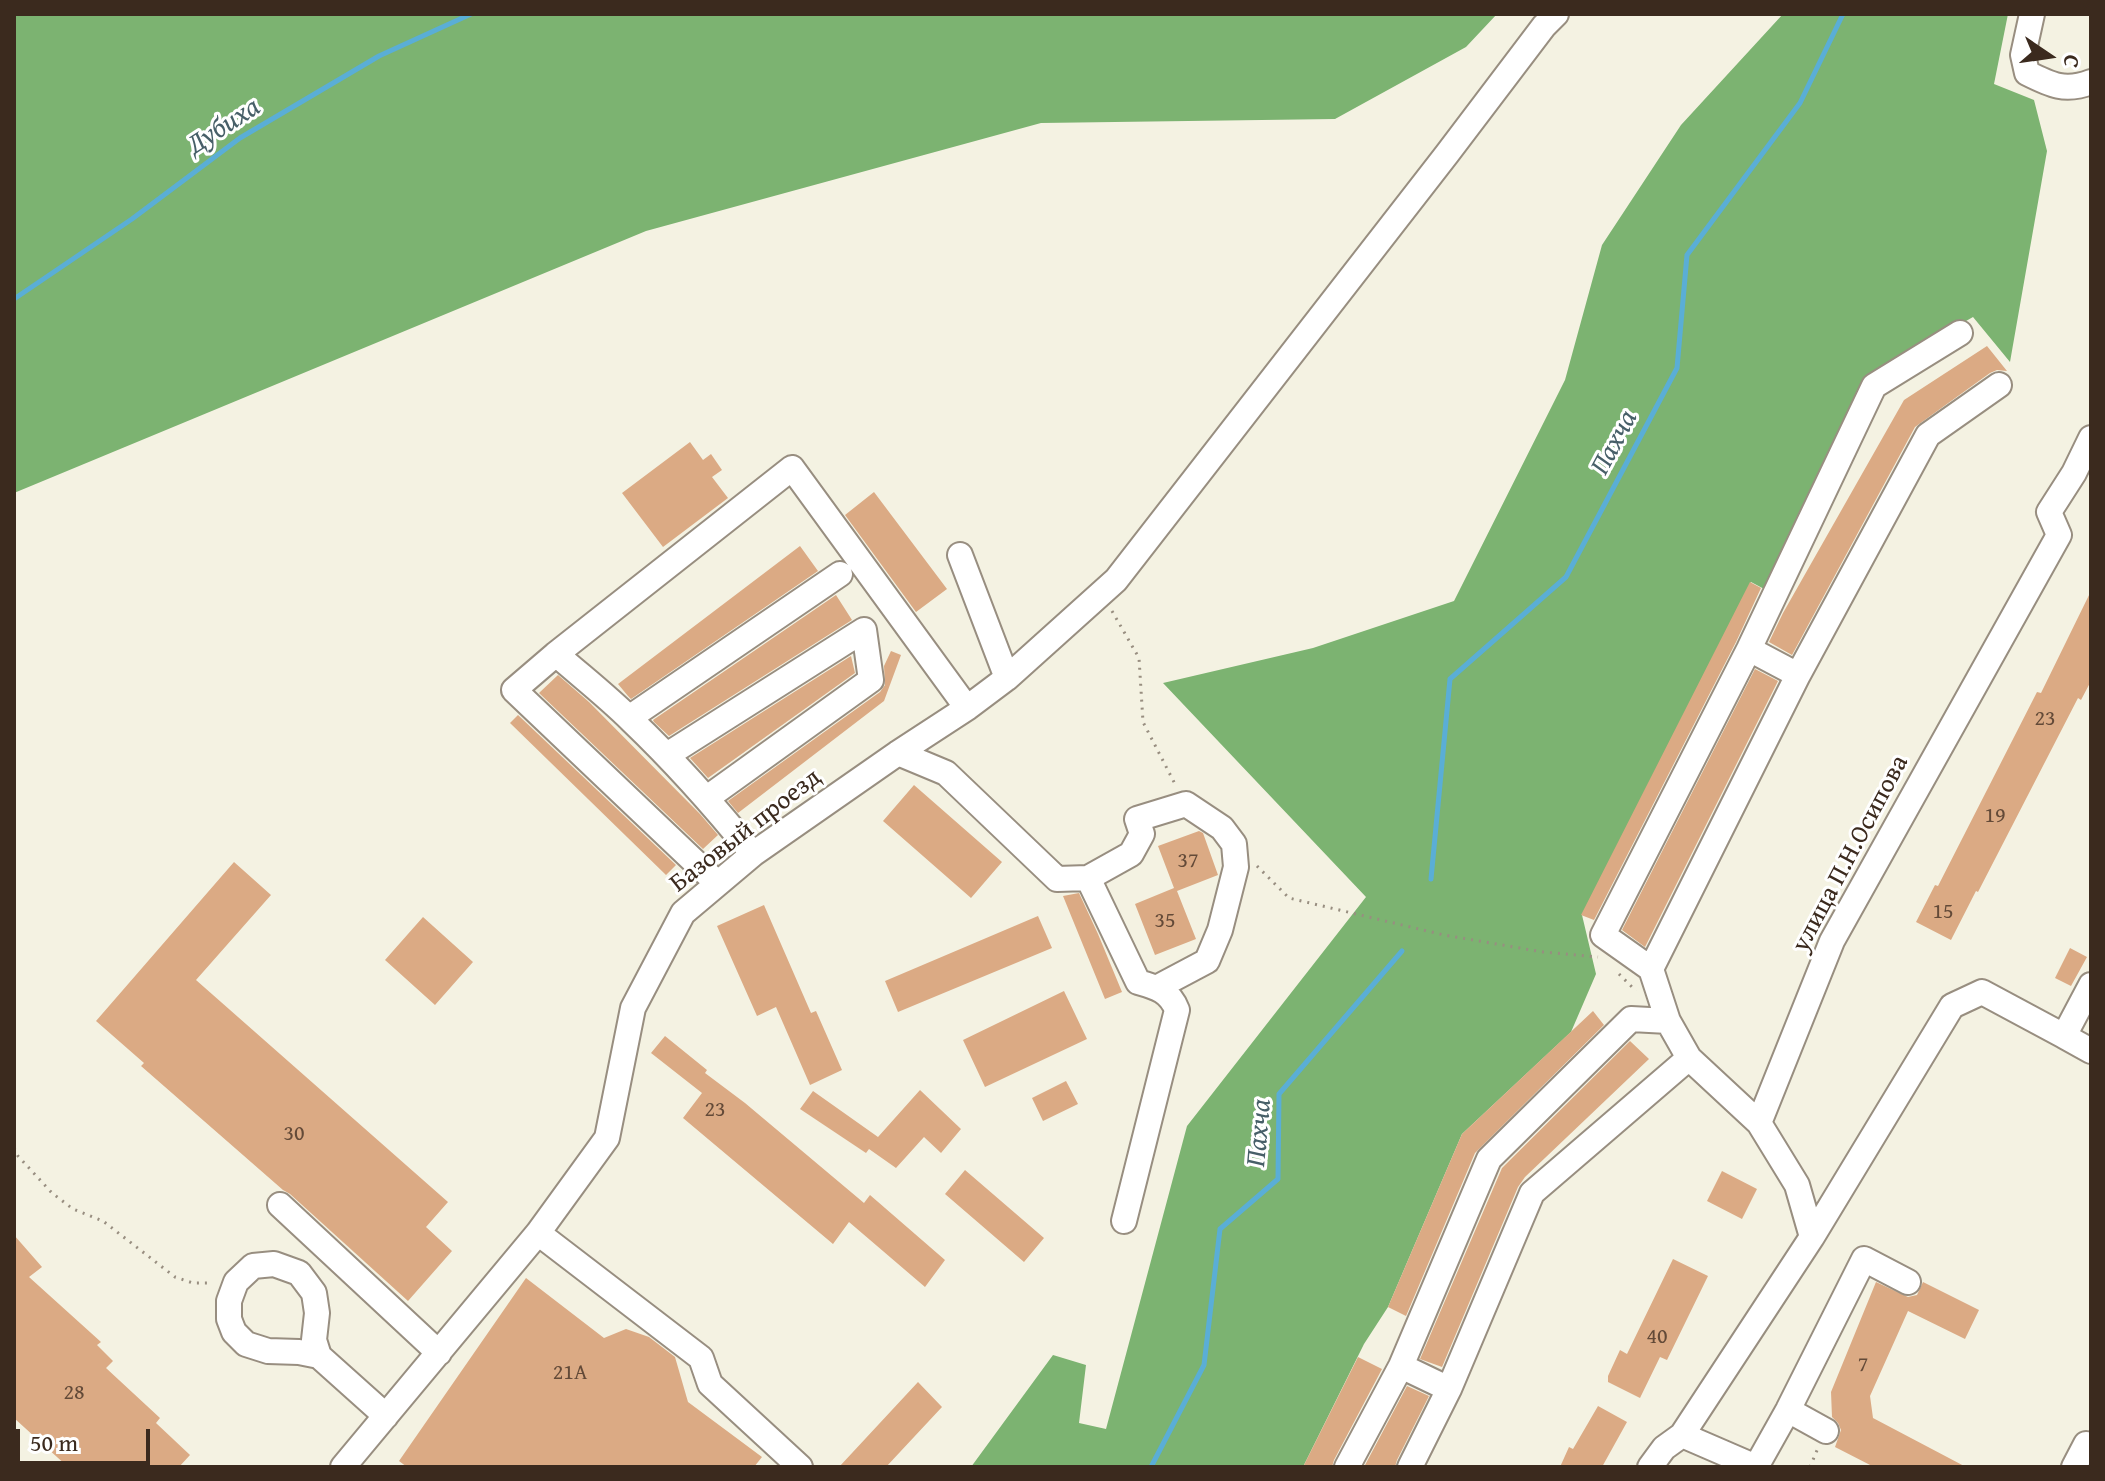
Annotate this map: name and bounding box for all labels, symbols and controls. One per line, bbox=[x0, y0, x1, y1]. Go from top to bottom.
north arrow bbox=[2009, 16, 2089, 96]
text: С bbox=[2055, 52, 2089, 71]
water label: Дубиха bbox=[181, 91, 267, 163]
water label: Пахча bbox=[1584, 405, 1646, 481]
house number: 23 bbox=[2034, 706, 2056, 732]
street label: улица П.Н.Осипова bbox=[1786, 750, 1916, 958]
street label: Базовый проезд bbox=[664, 762, 828, 900]
house number: 19 bbox=[1984, 803, 2006, 829]
house number: 37 bbox=[1177, 848, 1199, 874]
house number: 15 bbox=[1932, 899, 1954, 925]
house number: 35 bbox=[1154, 908, 1176, 934]
house number: 23 bbox=[704, 1097, 726, 1123]
water label: Пахча bbox=[1240, 1098, 1280, 1168]
house number: 30 bbox=[283, 1121, 305, 1147]
house number: 40 bbox=[1646, 1324, 1668, 1350]
house number: 7 bbox=[1858, 1352, 1868, 1378]
house number: 21А bbox=[553, 1360, 587, 1386]
house number: 28 bbox=[63, 1380, 85, 1406]
scale bar bbox=[20, 1413, 154, 1463]
text: 50 m bbox=[30, 1425, 78, 1460]

